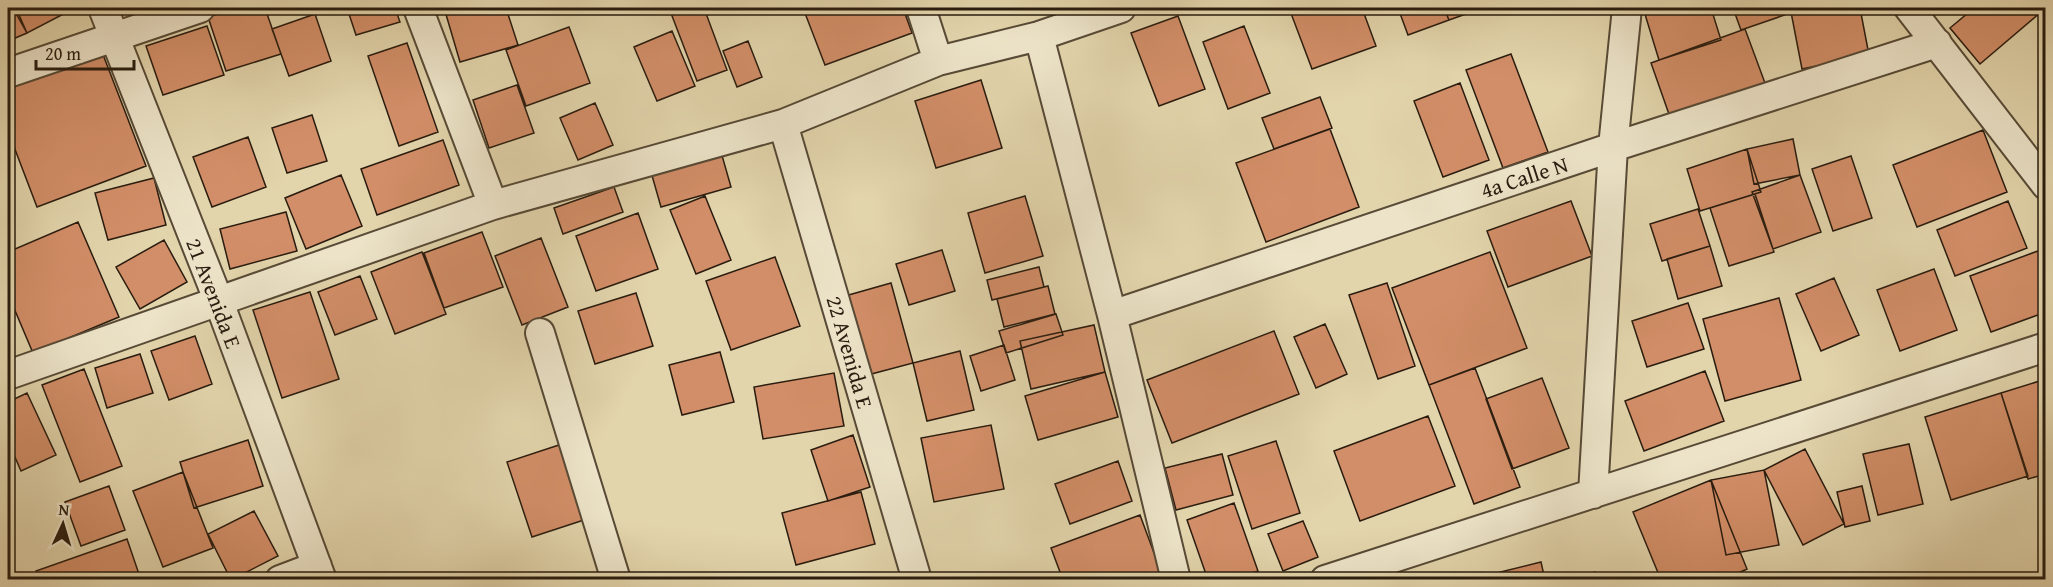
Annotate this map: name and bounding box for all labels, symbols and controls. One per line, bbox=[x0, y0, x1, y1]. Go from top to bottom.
scale bar bbox=[36, 33, 134, 71]
text: 20 m bbox=[45, 40, 81, 67]
street label: 4a Calle N bbox=[1476, 148, 1572, 206]
street label: 21 Avenida E bbox=[178, 233, 250, 353]
street label: 22 Avenida E bbox=[819, 292, 881, 412]
north arrow bbox=[33, 494, 93, 554]
text: N bbox=[58, 497, 71, 521]

